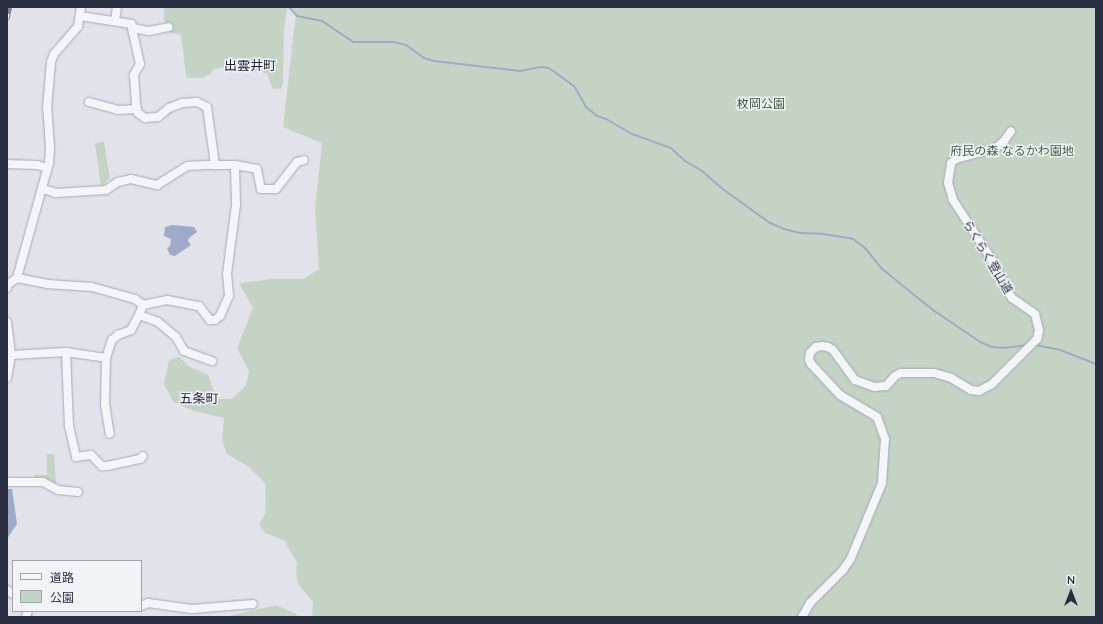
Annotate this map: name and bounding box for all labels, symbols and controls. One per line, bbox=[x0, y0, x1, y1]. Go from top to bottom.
district label: 出雲井町 bbox=[224, 57, 276, 73]
park label: 枚岡公園 bbox=[737, 97, 785, 111]
park label: 府民の森 なるかわ園地 bbox=[950, 144, 1074, 158]
street label: らくらく登山道 bbox=[960, 217, 1016, 297]
district label: 五条町 bbox=[180, 390, 218, 406]
legend bbox=[12, 560, 142, 612]
text: 道路 bbox=[50, 570, 74, 585]
north arrow bbox=[1051, 572, 1091, 612]
text: N bbox=[1067, 573, 1075, 587]
text: 公園 bbox=[50, 590, 74, 605]

